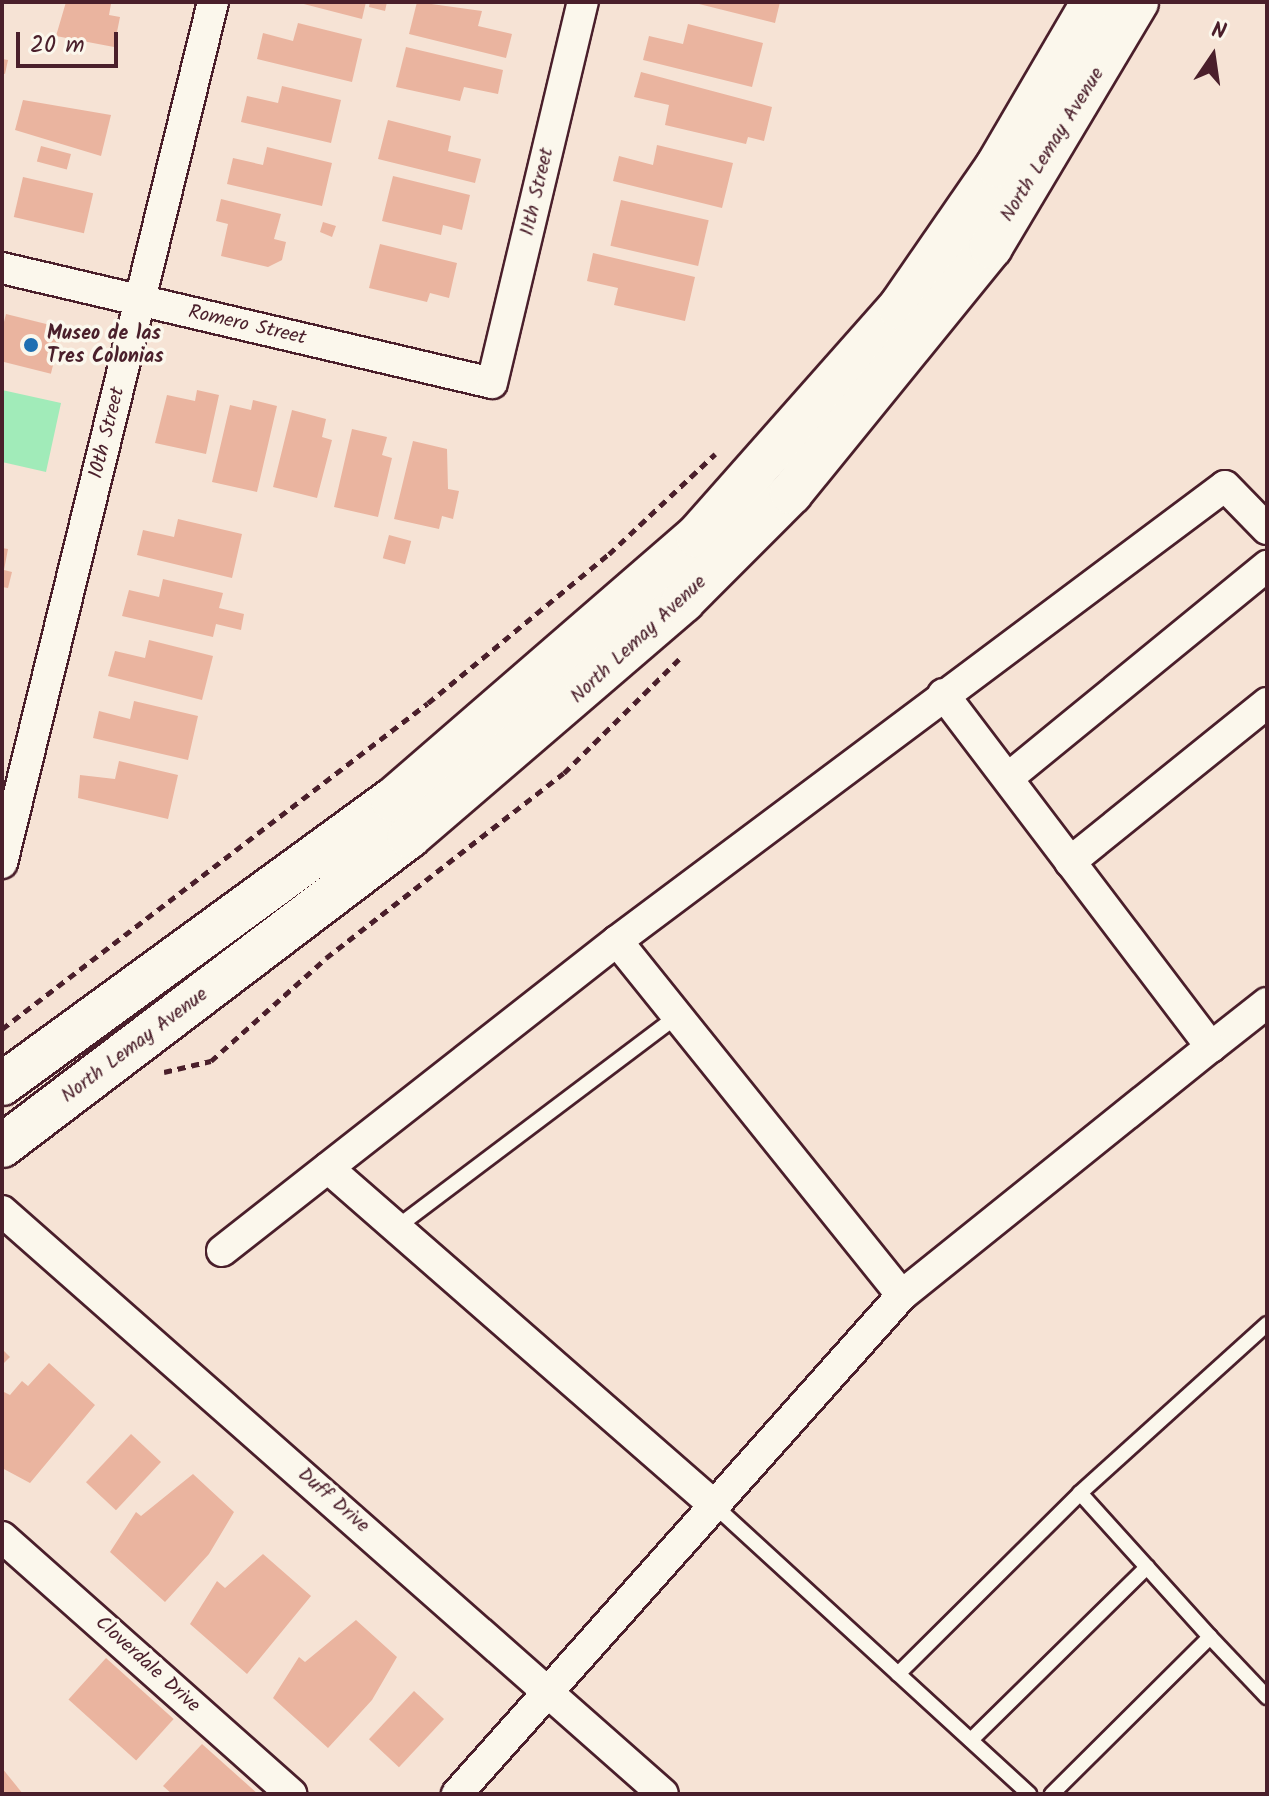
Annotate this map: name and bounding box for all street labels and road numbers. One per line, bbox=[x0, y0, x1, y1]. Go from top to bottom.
street label: North Lemay Avenue bbox=[996, 64, 1110, 226]
street label: 11th Street bbox=[516, 146, 560, 238]
street label: Romero Street bbox=[186, 301, 308, 351]
street label: 10th Street bbox=[85, 385, 131, 481]
street label: North Lemay Avenue bbox=[566, 571, 712, 709]
street label: North Lemay Avenue bbox=[57, 983, 213, 1109]
street label: Duff Drive bbox=[292, 1463, 374, 1539]
street label: Cloverdale Drive bbox=[90, 1612, 204, 1718]

